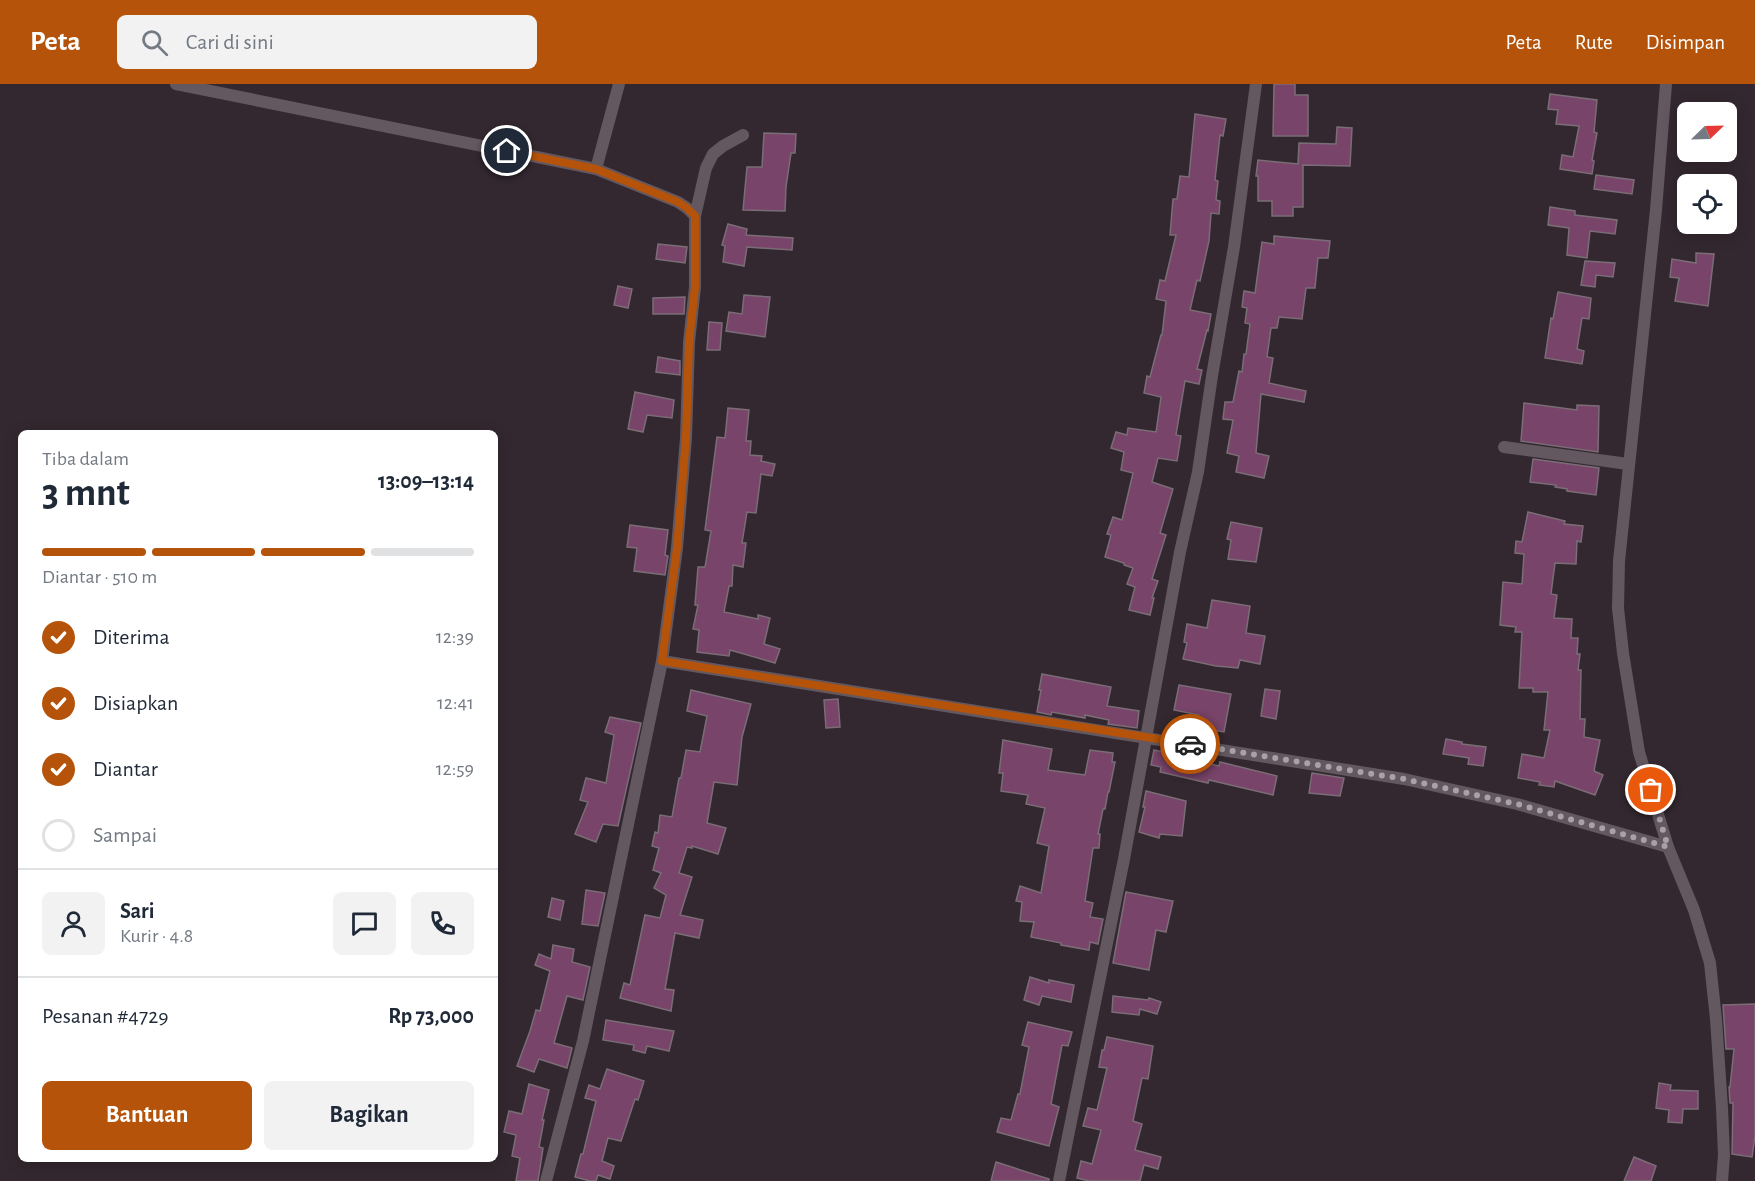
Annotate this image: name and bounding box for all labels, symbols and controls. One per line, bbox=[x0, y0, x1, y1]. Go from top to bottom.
search box bbox=[117, 15, 537, 69]
icon: search bbox=[138, 26, 171, 59]
text: Peta bbox=[30, 28, 81, 56]
text: Cari di sini bbox=[186, 31, 274, 53]
text: Peta bbox=[1506, 32, 1542, 53]
text: Rute bbox=[1575, 32, 1613, 53]
text: Disimpan bbox=[1646, 32, 1725, 53]
north arrow bbox=[1677, 102, 1737, 162]
map controls bbox=[1677, 102, 1737, 234]
pin bbox=[481, 125, 532, 176]
icon: home bbox=[490, 134, 523, 167]
button: locate bbox=[1677, 174, 1737, 234]
text: Tiba dalam bbox=[42, 449, 129, 469]
text: 13:09–13:14 bbox=[378, 470, 474, 492]
text: 3 mnt bbox=[42, 474, 130, 513]
text: Diantar · 510 m bbox=[42, 567, 157, 587]
icon: check bbox=[42, 621, 75, 654]
text: Diterima bbox=[93, 626, 170, 648]
text: 12:39 bbox=[436, 627, 474, 647]
icon: check bbox=[42, 687, 75, 720]
text: Disiapkan bbox=[93, 692, 178, 714]
text: 12:41 bbox=[437, 693, 474, 713]
courier bbox=[1160, 714, 1220, 774]
icon: car bbox=[1174, 728, 1207, 761]
icon: check bbox=[42, 753, 75, 786]
text: Diantar bbox=[93, 758, 158, 780]
text: 12:59 bbox=[436, 759, 474, 779]
pin bbox=[1625, 764, 1676, 815]
icon: bag bbox=[1634, 773, 1667, 806]
text: Sampai bbox=[93, 824, 157, 846]
button: person bbox=[42, 892, 105, 955]
button: chat bbox=[333, 892, 396, 955]
button: phone bbox=[411, 892, 474, 955]
text: Sari bbox=[120, 900, 154, 922]
text: Kurir · 4.8 bbox=[120, 926, 193, 946]
text: Pesanan #4729 bbox=[42, 1005, 168, 1027]
text: Rp 73,000 bbox=[388, 1005, 474, 1027]
button: Bantuan bbox=[42, 1081, 252, 1150]
button: Bagikan bbox=[264, 1081, 474, 1150]

